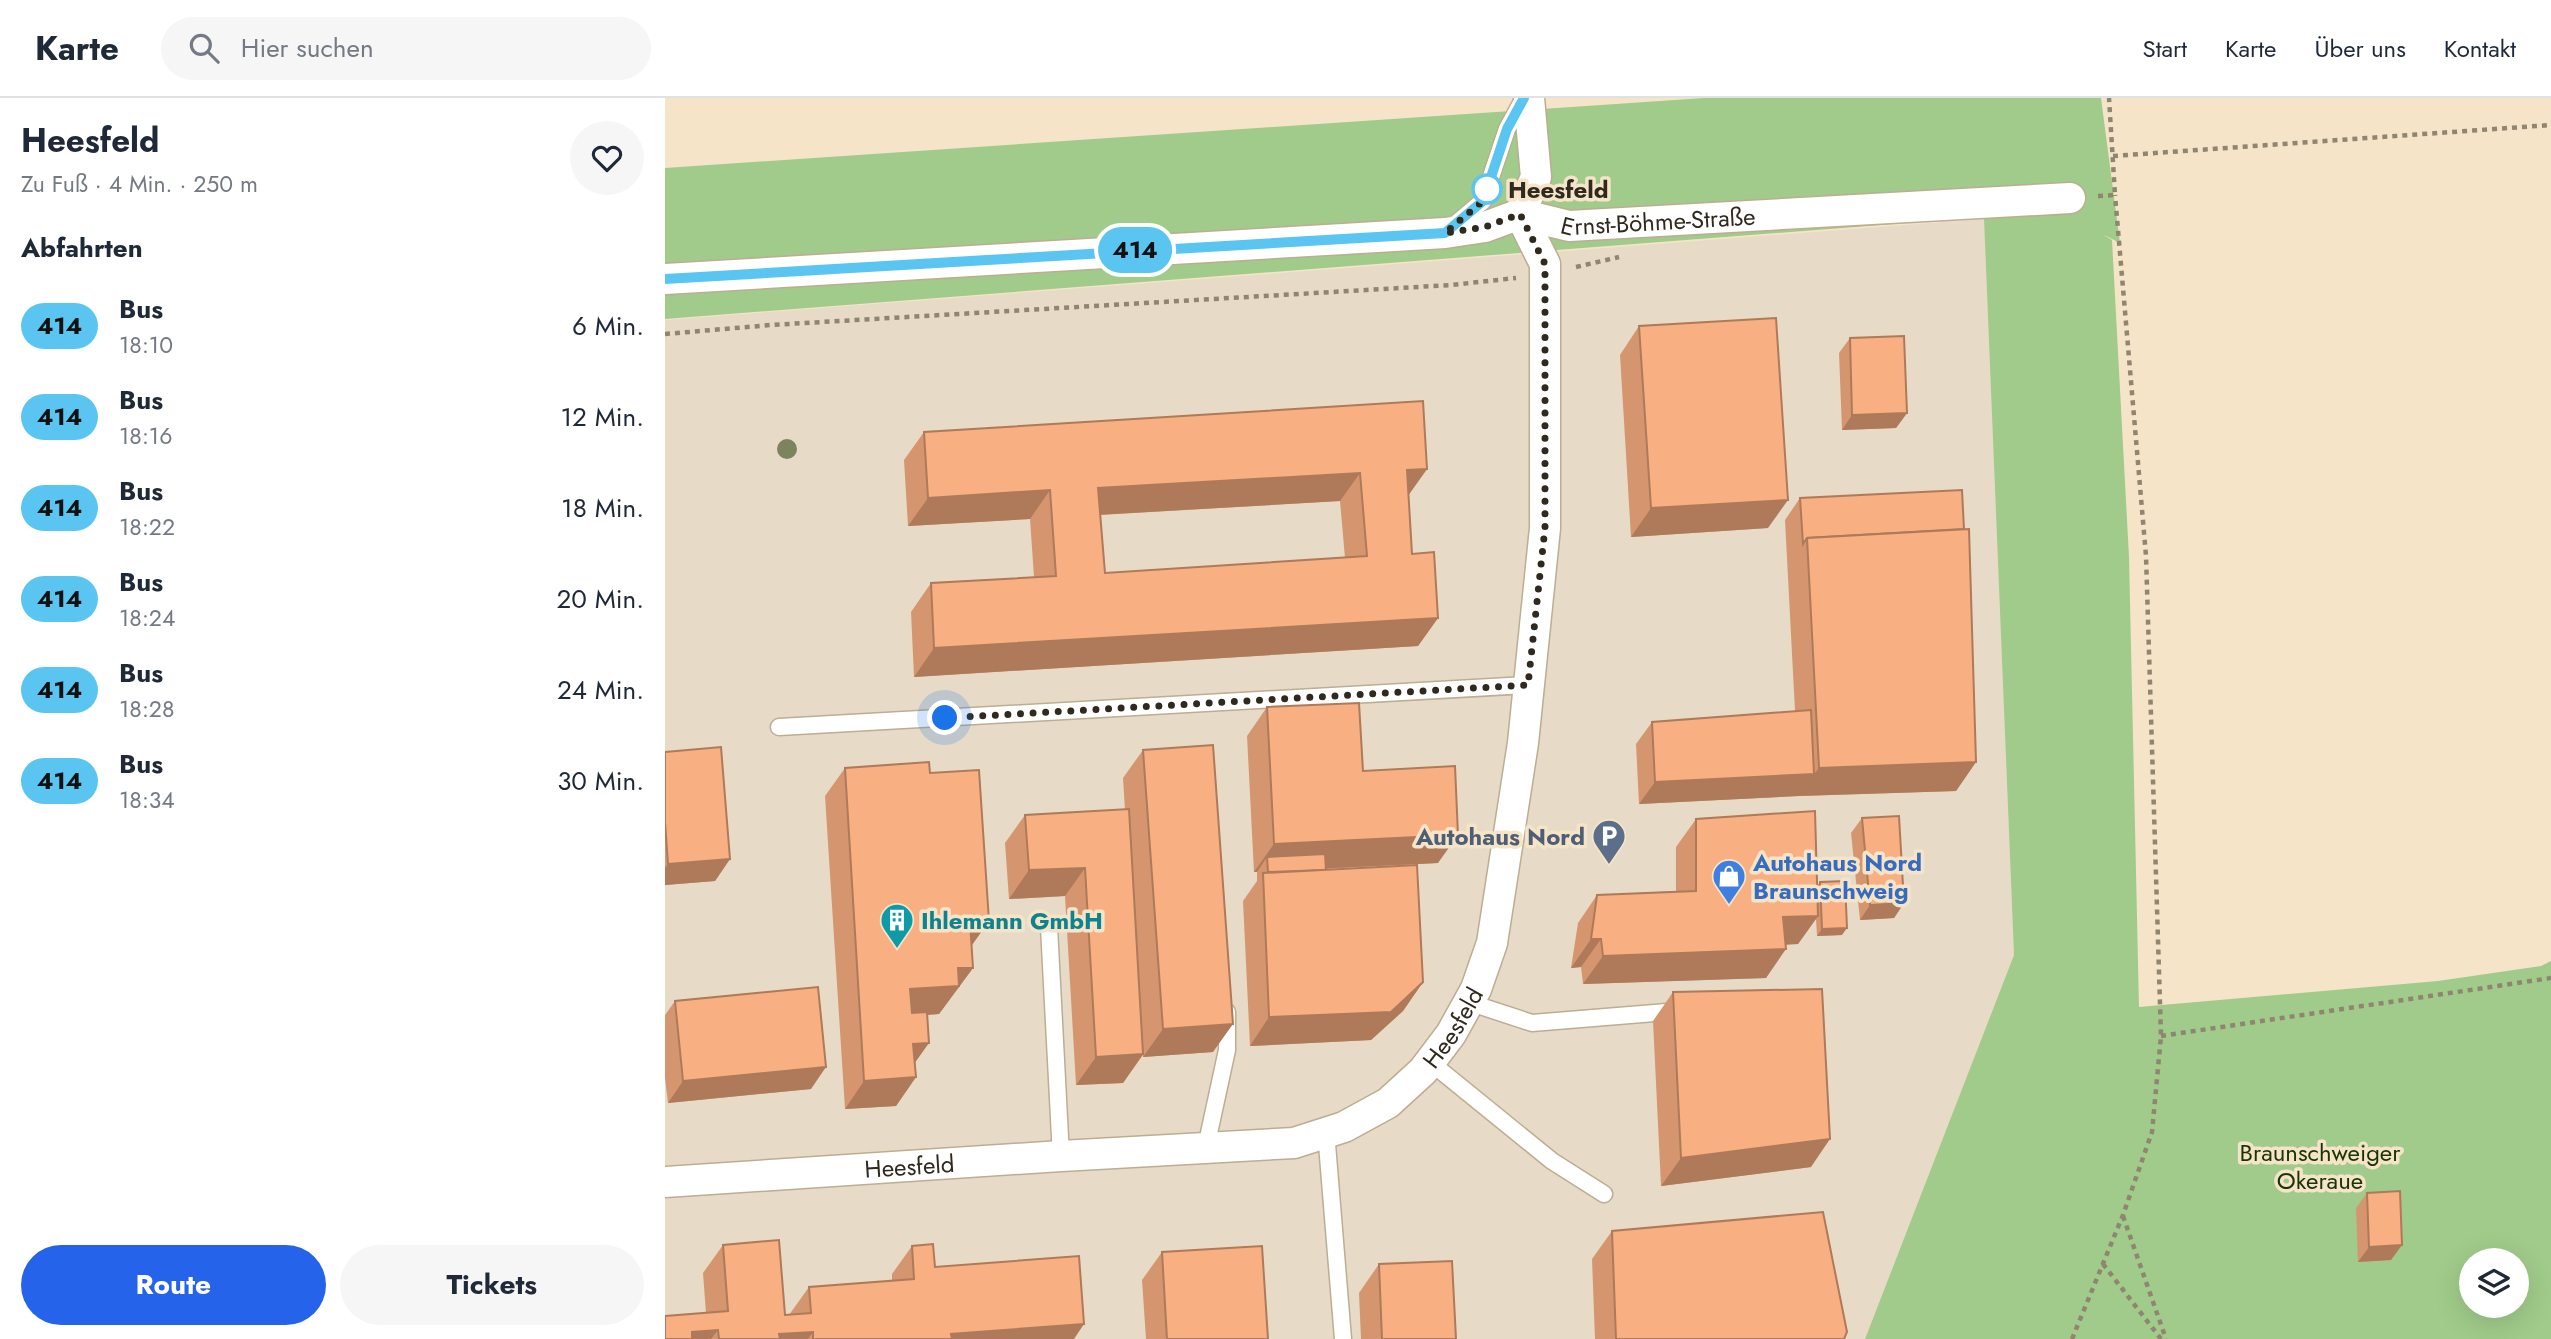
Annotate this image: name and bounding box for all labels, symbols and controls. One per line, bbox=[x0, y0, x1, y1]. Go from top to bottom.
search box bbox=[161, 17, 651, 80]
text: Karte bbox=[35, 25, 119, 72]
icon: search bbox=[185, 29, 223, 67]
text: Hier suchen bbox=[241, 29, 374, 67]
text: Start bbox=[2143, 31, 2187, 66]
text: Karte bbox=[2225, 31, 2276, 66]
text: Über uns bbox=[2314, 31, 2406, 66]
text: Kontakt bbox=[2444, 31, 2516, 66]
text: Heesfeld bbox=[21, 117, 159, 164]
button: heart bbox=[570, 121, 644, 195]
text: Zu Fuß · 4 Min. · 250 m bbox=[21, 167, 258, 201]
place label: Heesfeld bbox=[1508, 172, 1609, 207]
marker: Heesfeld bbox=[1472, 174, 1502, 204]
street label: Ernst-Böhme-Straße bbox=[1557, 198, 1756, 244]
line badge: 414 bbox=[1095, 227, 1175, 273]
text: Abfahrten bbox=[21, 229, 143, 267]
text: 414 bbox=[1112, 232, 1158, 267]
text: Bus bbox=[119, 290, 163, 328]
text: 6 Min. bbox=[572, 307, 644, 345]
text: 414 bbox=[37, 308, 82, 343]
text: 18:10 bbox=[119, 328, 173, 362]
text: Bus bbox=[119, 381, 163, 419]
text: 12 Min. bbox=[560, 398, 644, 436]
text: 414 bbox=[37, 399, 82, 434]
text: 18:16 bbox=[119, 419, 172, 453]
text: Bus bbox=[119, 472, 163, 510]
text: 18 Min. bbox=[561, 489, 644, 527]
text: 414 bbox=[37, 490, 82, 525]
text: 18:22 bbox=[119, 510, 175, 544]
text: Bus bbox=[119, 563, 163, 601]
text: 20 Min. bbox=[557, 580, 644, 618]
text: 414 bbox=[37, 581, 82, 616]
text: 18:24 bbox=[119, 601, 175, 635]
text: Bus bbox=[119, 654, 163, 692]
text: 24 Min. bbox=[557, 671, 644, 709]
text: 414 bbox=[37, 672, 82, 707]
text: 18:28 bbox=[119, 692, 174, 726]
your location bbox=[927, 700, 962, 735]
text: Bus bbox=[119, 745, 163, 783]
text: 30 Min. bbox=[557, 762, 644, 800]
text: 414 bbox=[37, 763, 82, 798]
text: 18:34 bbox=[119, 783, 175, 817]
parking icon: Autohaus Nord bbox=[1590, 817, 1628, 866]
place label: Autohaus Nord bbox=[1415, 819, 1585, 854]
place label: Autohaus Nord Braunschweig bbox=[1752, 845, 1922, 908]
shop icon: Autohaus Nord Braunschweig bbox=[1710, 857, 1748, 906]
building icon: Ihlemann GmbH bbox=[878, 901, 916, 950]
place label: Ihlemann GmbH bbox=[921, 903, 1103, 938]
street label: Heesfeld bbox=[1414, 981, 1491, 1075]
park label: Braunschweiger Okeraue bbox=[2240, 1135, 2401, 1198]
street label: Heesfeld bbox=[863, 1146, 956, 1186]
button: Route bbox=[21, 1245, 326, 1325]
button: Tickets bbox=[340, 1245, 644, 1325]
map controls bbox=[2459, 1248, 2529, 1318]
button: layers bbox=[2459, 1248, 2529, 1318]

